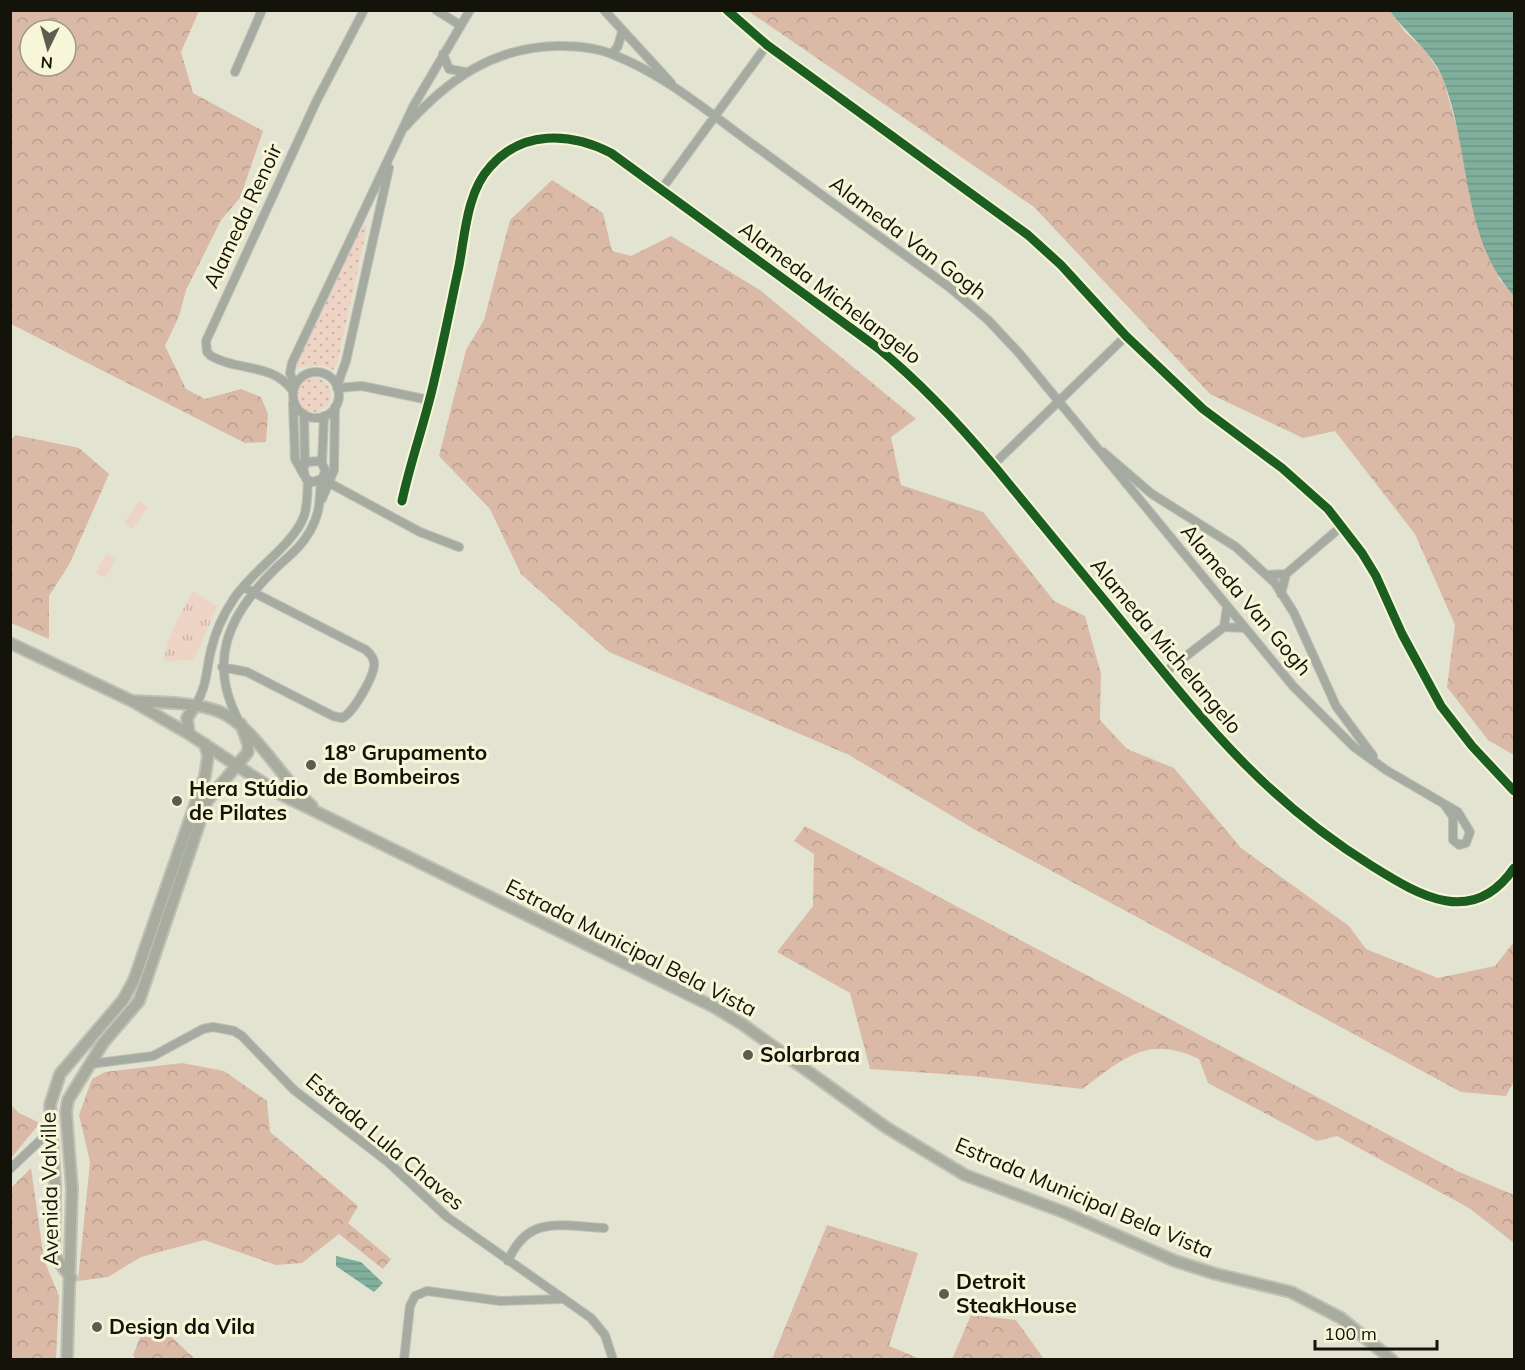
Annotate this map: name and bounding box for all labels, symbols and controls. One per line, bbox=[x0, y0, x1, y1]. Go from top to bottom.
north arrow bbox=[18, 18, 78, 78]
text: N bbox=[40, 52, 54, 73]
street label: Alameda Renoir bbox=[197, 139, 287, 292]
street label: Alameda Van Gogh bbox=[825, 170, 992, 305]
street label: Alameda Michelangelo bbox=[734, 215, 927, 369]
street label: Alameda Van Gogh bbox=[1176, 518, 1318, 680]
street label: Alameda Michelangelo bbox=[1086, 552, 1248, 739]
place label: 18º Grupamento de Bombeiros bbox=[323, 739, 487, 789]
marker: 18º Grupamento de Bombeiros bbox=[304, 758, 318, 772]
place label: Hera Stúdio de Pilates bbox=[189, 775, 309, 825]
marker: Hera Stúdio de Pilates bbox=[170, 794, 184, 808]
street label: Estrada Municipal Bela Vista bbox=[502, 872, 761, 1022]
place label: Solarbraa bbox=[760, 1041, 860, 1067]
marker: Solarbraa bbox=[741, 1048, 755, 1062]
street label: Estrada Lula Chaves bbox=[301, 1067, 470, 1215]
street label: Avenida Valville bbox=[35, 1112, 63, 1266]
street label: Estrada Municipal Bela Vista bbox=[951, 1131, 1217, 1263]
place label: Detroit SteakHouse bbox=[956, 1268, 1077, 1318]
marker: Detroit SteakHouse bbox=[937, 1287, 951, 1301]
place label: Design da Vila bbox=[109, 1313, 255, 1339]
scale bar bbox=[1315, 1313, 1436, 1351]
marker: Design da Vila bbox=[90, 1320, 104, 1334]
text: 100 m bbox=[1324, 1322, 1377, 1345]

